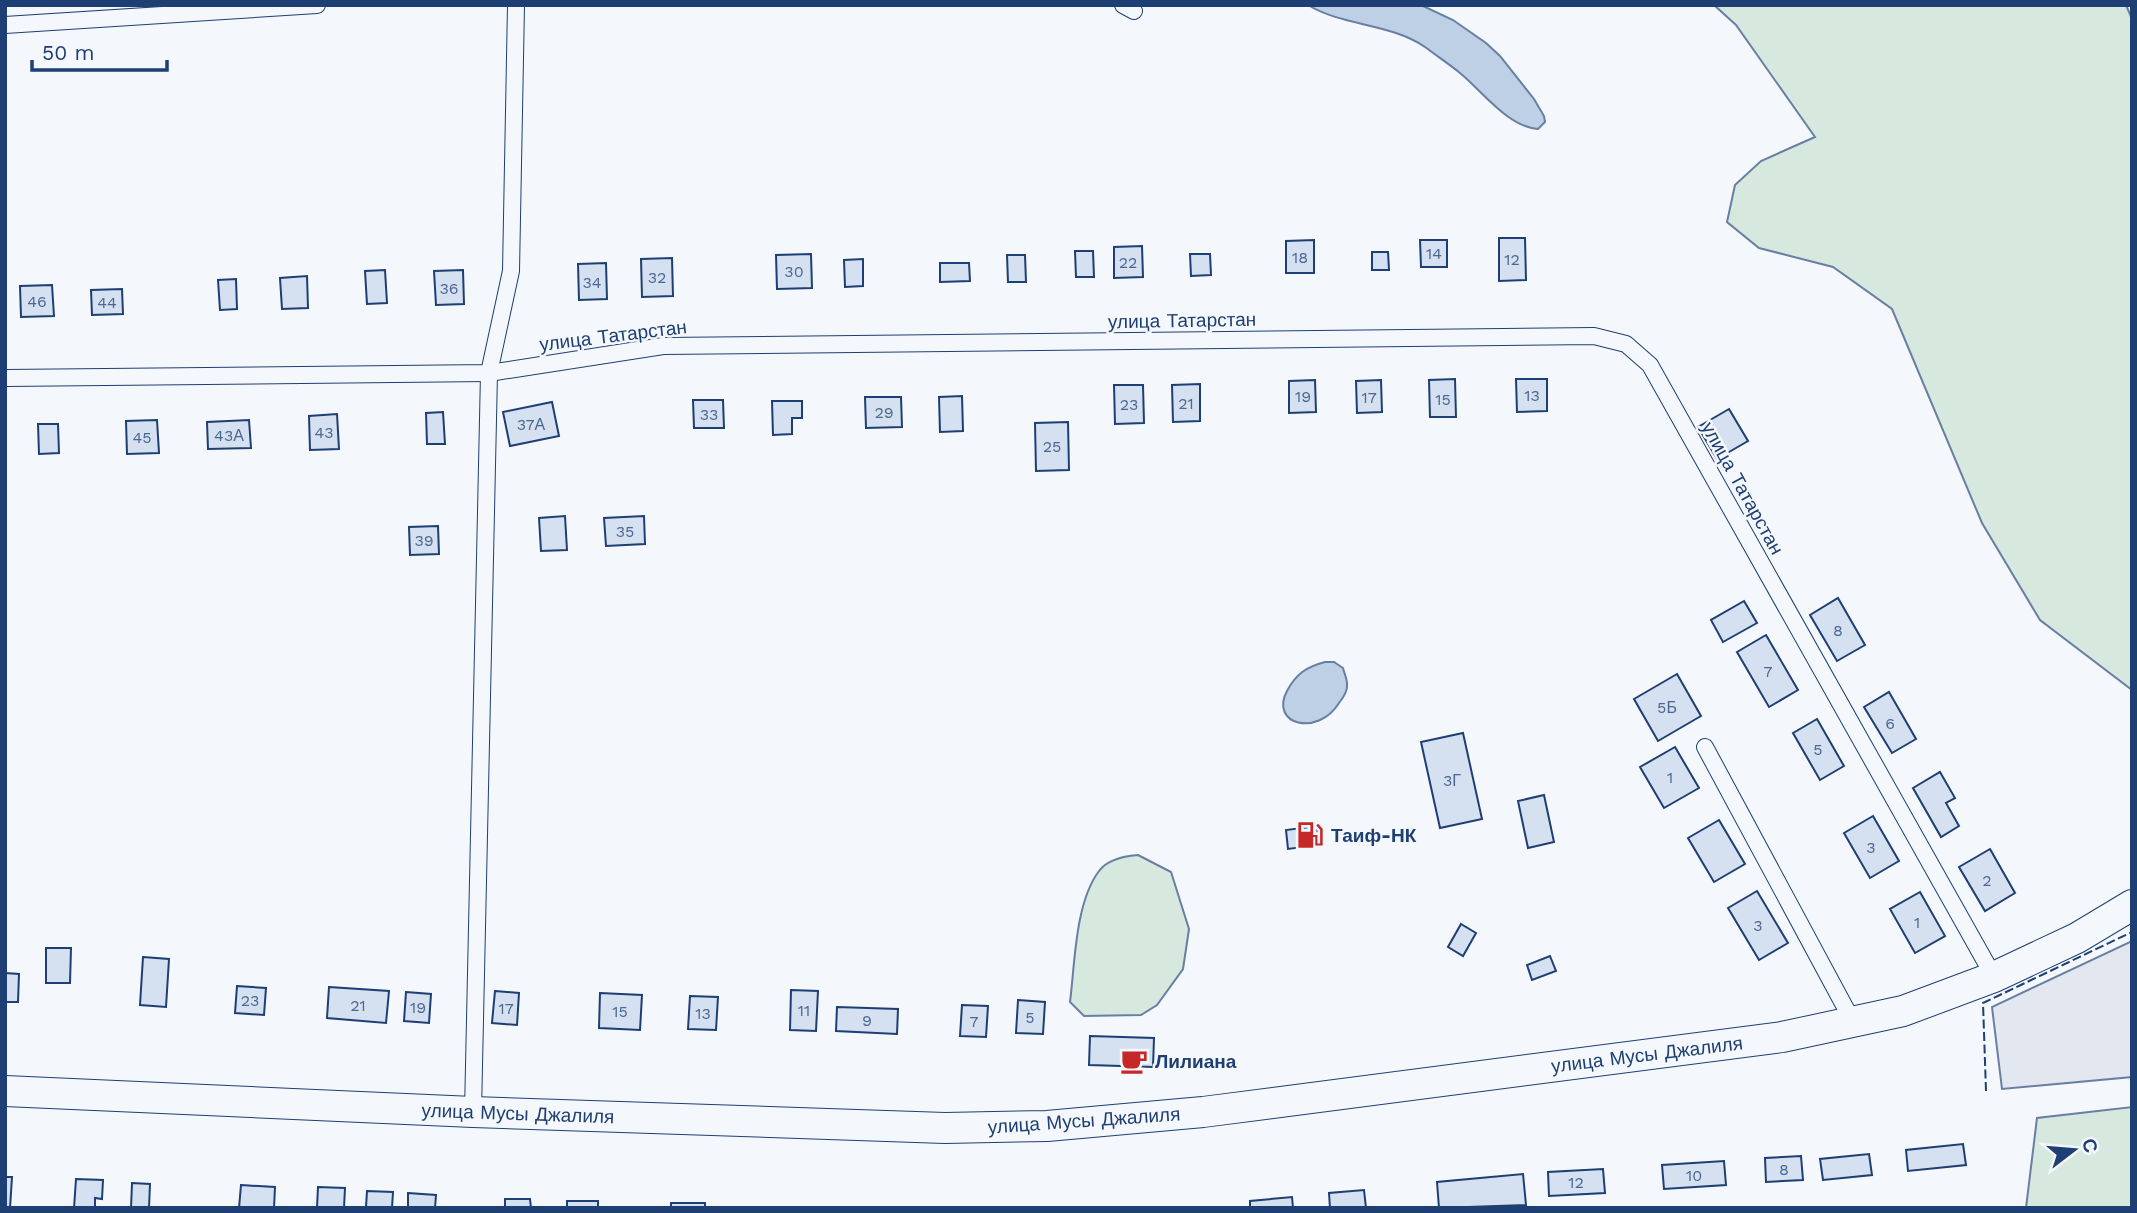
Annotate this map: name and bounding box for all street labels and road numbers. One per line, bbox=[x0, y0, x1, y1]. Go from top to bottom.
street label: улица Татарстан bbox=[1108, 308, 1256, 333]
street label: улица Татарстан bbox=[538, 315, 688, 356]
street label: улица Татарстан bbox=[1697, 418, 1789, 559]
street label: улица Мусы Джалиля bbox=[1550, 1031, 1744, 1078]
street label: улица Мусы Джалиля bbox=[421, 1099, 615, 1128]
street label: улица Мусы Джалиля bbox=[987, 1102, 1181, 1139]

